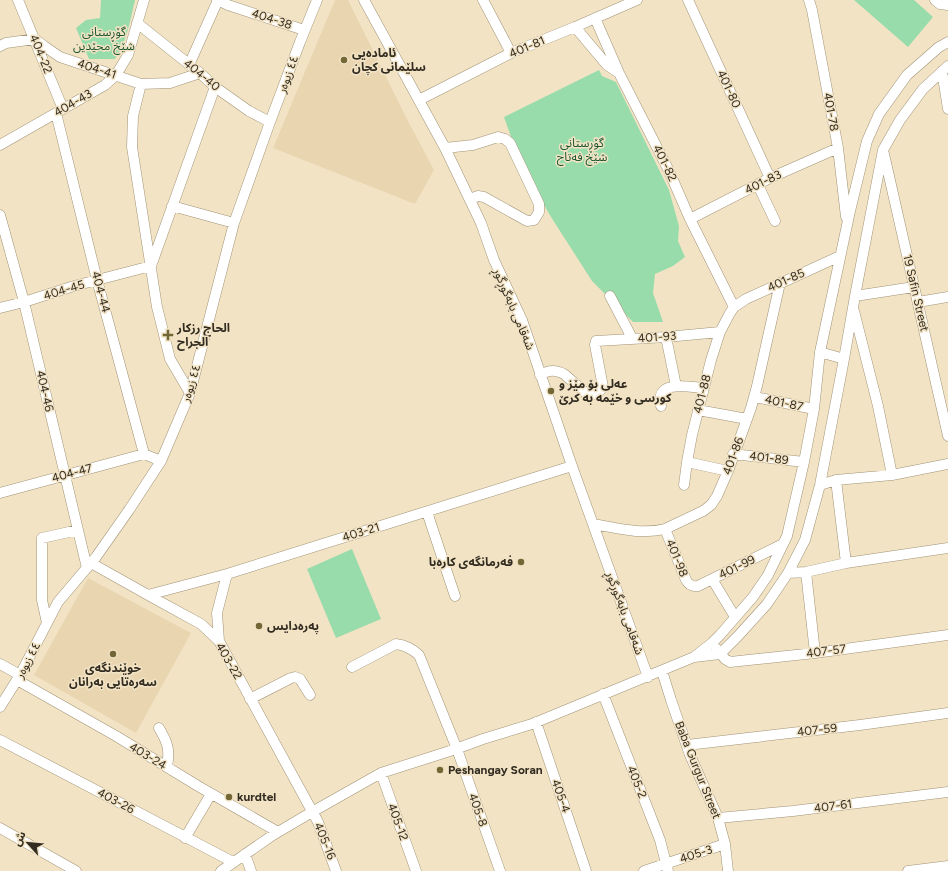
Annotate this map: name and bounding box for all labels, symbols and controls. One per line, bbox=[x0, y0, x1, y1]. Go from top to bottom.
street label: 404-38 bbox=[250, 6, 294, 32]
park label: گۆڕستانی شێخ محێدین bbox=[73, 25, 135, 55]
street label: 404-22 bbox=[27, 32, 55, 76]
street label: 401-81 bbox=[507, 33, 547, 61]
place label: ئامادەیی سلێمانی کچان bbox=[352, 46, 426, 76]
street label: ٤٤ زیوەر bbox=[274, 53, 301, 96]
marker: ئامادەیی سلێمانی کچان bbox=[339, 55, 349, 65]
street label: 404-41 bbox=[76, 56, 118, 82]
street label: 404-40 bbox=[181, 56, 223, 94]
street label: 401-80 bbox=[714, 68, 744, 110]
street label: 404-43 bbox=[51, 87, 95, 119]
street label: 401-78 bbox=[821, 92, 841, 132]
park label: گۆڕستانی شێخ فەتاح bbox=[557, 136, 607, 166]
street label: 401-82 bbox=[650, 142, 680, 184]
street label: 401-83 bbox=[742, 167, 784, 197]
street label: 19 Safin Street bbox=[900, 253, 932, 333]
street label: شەقامی بابەگوڕگوڕ bbox=[487, 265, 538, 353]
street label: 401-85 bbox=[765, 266, 807, 294]
street label: 404-44 bbox=[89, 270, 113, 315]
street label: 404-45 bbox=[42, 277, 86, 303]
place label: الحاج رزكار الجراح bbox=[176, 321, 230, 351]
marker: الحاج رزكار الجراح bbox=[162, 329, 174, 341]
street label: 401-93 bbox=[637, 329, 677, 345]
street label: ٤٤ زیوەر bbox=[178, 362, 203, 405]
street label: 404-46 bbox=[33, 369, 57, 413]
street label: 401-88 bbox=[690, 373, 714, 415]
place label: عەلی بۆ مێز و کورسی و خێمە بە کرێ bbox=[559, 377, 672, 405]
marker: عەلی بۆ مێز و کورسی و خێمە بە کرێ bbox=[546, 386, 556, 396]
street label: 401-87 bbox=[764, 392, 805, 414]
street label: 401-86 bbox=[720, 435, 746, 477]
street label: 401-89 bbox=[749, 449, 790, 467]
street label: 404-47 bbox=[50, 461, 94, 485]
street label: 403-21 bbox=[341, 520, 381, 544]
street label: 401-98 bbox=[663, 537, 691, 579]
street label: 401-99 bbox=[717, 552, 758, 582]
place label: فەرمانگەی کارەبا bbox=[429, 555, 513, 569]
marker: فەرمانگەی کارەبا bbox=[516, 557, 526, 567]
street label: شەقامی بابەگوڕگوڕ bbox=[600, 569, 647, 658]
place label: پەرەدایس bbox=[267, 619, 319, 635]
marker: پەرەدایس bbox=[254, 621, 264, 631]
street label: ٤٤ زیوەر bbox=[12, 639, 43, 682]
street label: 403-22 bbox=[213, 640, 245, 682]
street label: 407-57 bbox=[805, 642, 847, 660]
marker: خوێندنگەی سەرەتایی بەرانان bbox=[108, 649, 118, 659]
place label: خوێندنگەی سەرەتایی بەرانان bbox=[69, 661, 157, 689]
street label: Baba Gurgur Street bbox=[672, 719, 724, 821]
street label: 407-59 bbox=[796, 721, 838, 739]
street label: 403-24 bbox=[127, 739, 170, 773]
place label: Peshangay Soran bbox=[448, 763, 543, 777]
street label: 405-2 bbox=[624, 764, 650, 800]
marker: Peshangay Soran bbox=[435, 765, 445, 775]
street label: 405-4 bbox=[549, 777, 573, 815]
street label: 403-26 bbox=[95, 785, 137, 817]
place label: kurdtel bbox=[237, 790, 276, 804]
street label: 405-8 bbox=[466, 791, 490, 829]
marker: kurdtel bbox=[224, 792, 234, 802]
street label: 407-61 bbox=[813, 797, 853, 815]
street label: 405-12 bbox=[385, 801, 411, 843]
street label: 405-16 bbox=[311, 820, 339, 862]
north arrow bbox=[8, 823, 48, 863]
text: ش bbox=[10, 829, 29, 848]
street label: 405-3 bbox=[678, 842, 714, 866]

